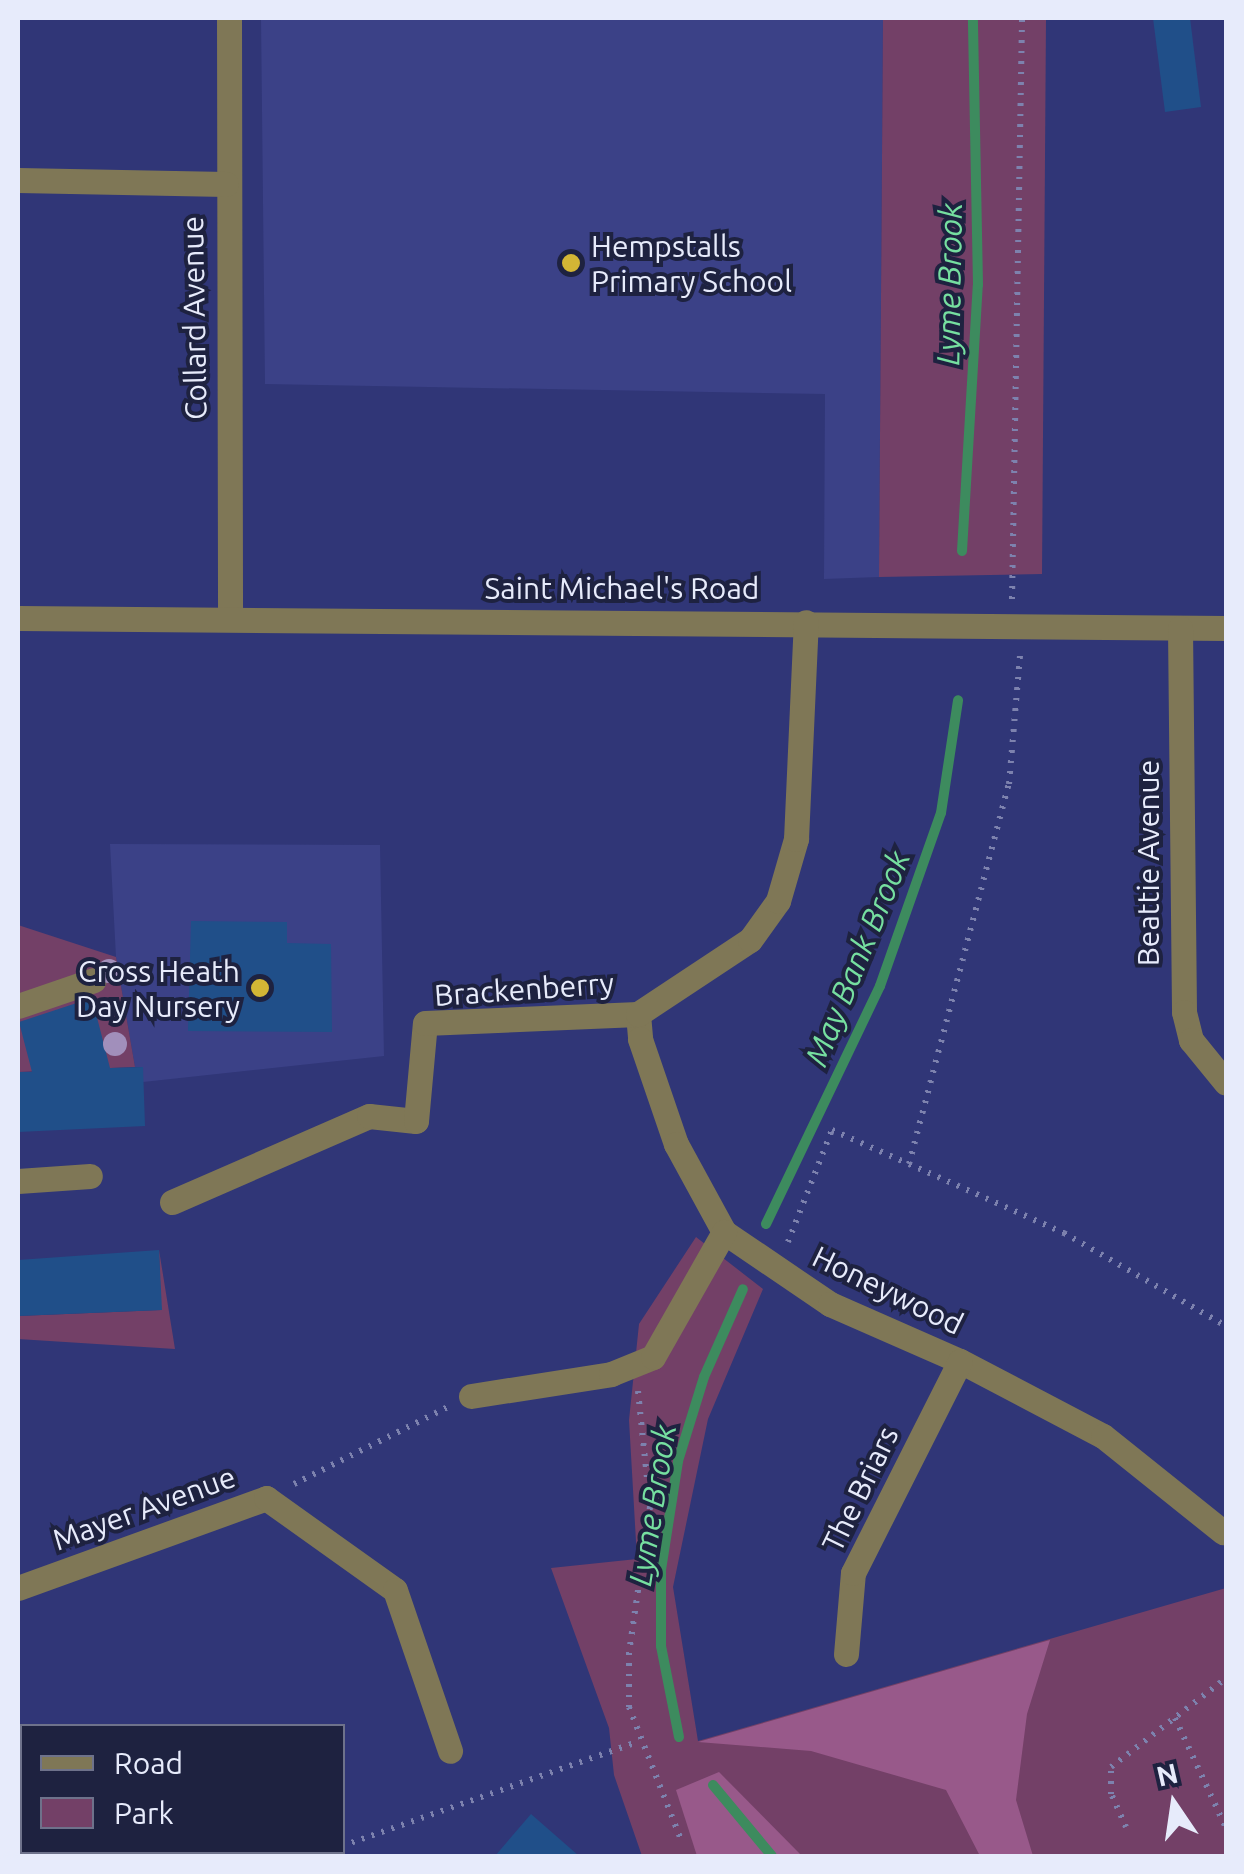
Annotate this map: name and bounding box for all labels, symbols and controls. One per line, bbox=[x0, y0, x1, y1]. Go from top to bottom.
water label: Lyme Brook bbox=[928, 202, 970, 366]
street label: Collard Avenue bbox=[174, 216, 214, 420]
place label: Hempstalls Primary School bbox=[591, 228, 792, 298]
marker: Hempstalls Primary School bbox=[560, 252, 582, 274]
street label: Saint Michael's Road bbox=[485, 570, 759, 606]
street label: Beattie Avenue bbox=[1130, 760, 1166, 966]
water label: May Bank Brook bbox=[796, 845, 918, 1071]
place label: Cross Heath Day Nursery bbox=[76, 953, 240, 1024]
street label: Brackenberry bbox=[433, 965, 615, 1013]
marker: Cross Heath Day Nursery bbox=[249, 977, 271, 999]
street label: Honeywood bbox=[807, 1238, 969, 1342]
street label: The Briars bbox=[814, 1421, 906, 1557]
water label: Lyme Brook bbox=[620, 1422, 684, 1588]
street label: Mayer Avenue bbox=[48, 1458, 240, 1558]
legend bbox=[20, 1724, 345, 1854]
text: Road bbox=[114, 1746, 183, 1780]
north arrow bbox=[1124, 1754, 1224, 1854]
text: N bbox=[1153, 1757, 1181, 1792]
text: Park bbox=[114, 1796, 174, 1830]

